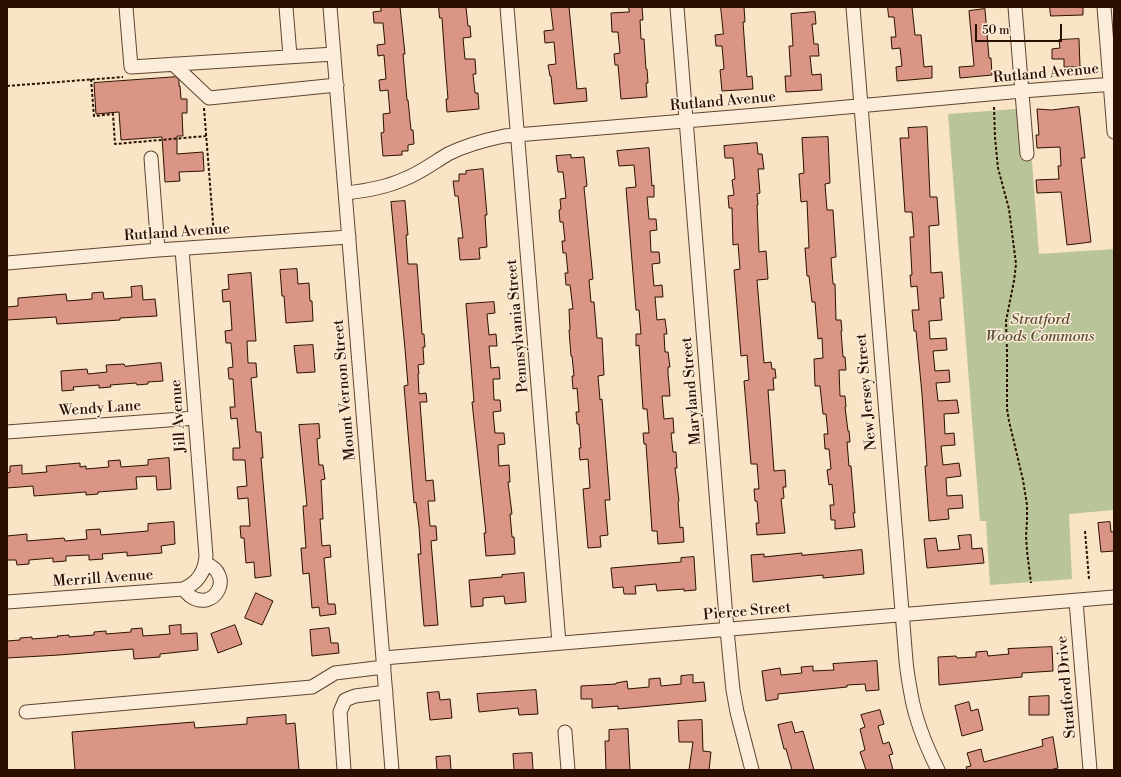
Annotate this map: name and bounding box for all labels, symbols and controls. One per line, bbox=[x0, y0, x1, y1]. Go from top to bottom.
scale bar bbox=[977, 16, 1064, 42]
text: 50 m bbox=[982, 23, 1010, 38]
street label: Rutland Avenue bbox=[992, 60, 1100, 88]
street label: Rutland Avenue bbox=[669, 88, 777, 116]
street label: Rutland Avenue bbox=[123, 220, 231, 246]
street label: Pennsylvania Street bbox=[503, 259, 533, 393]
park label: Stratford Woods Commons bbox=[985, 311, 1095, 346]
street label: Mount Vernon Street bbox=[330, 319, 360, 461]
street label: New Jersey Street bbox=[853, 333, 881, 451]
street label: Maryland Street bbox=[678, 336, 706, 446]
street label: Jill Avenue bbox=[167, 379, 191, 453]
street label: Wendy Lane bbox=[58, 397, 142, 421]
street label: Merrill Avenue bbox=[52, 567, 154, 591]
street label: Pierce Street bbox=[702, 599, 792, 625]
street label: Stratford Drive bbox=[1054, 635, 1080, 739]

